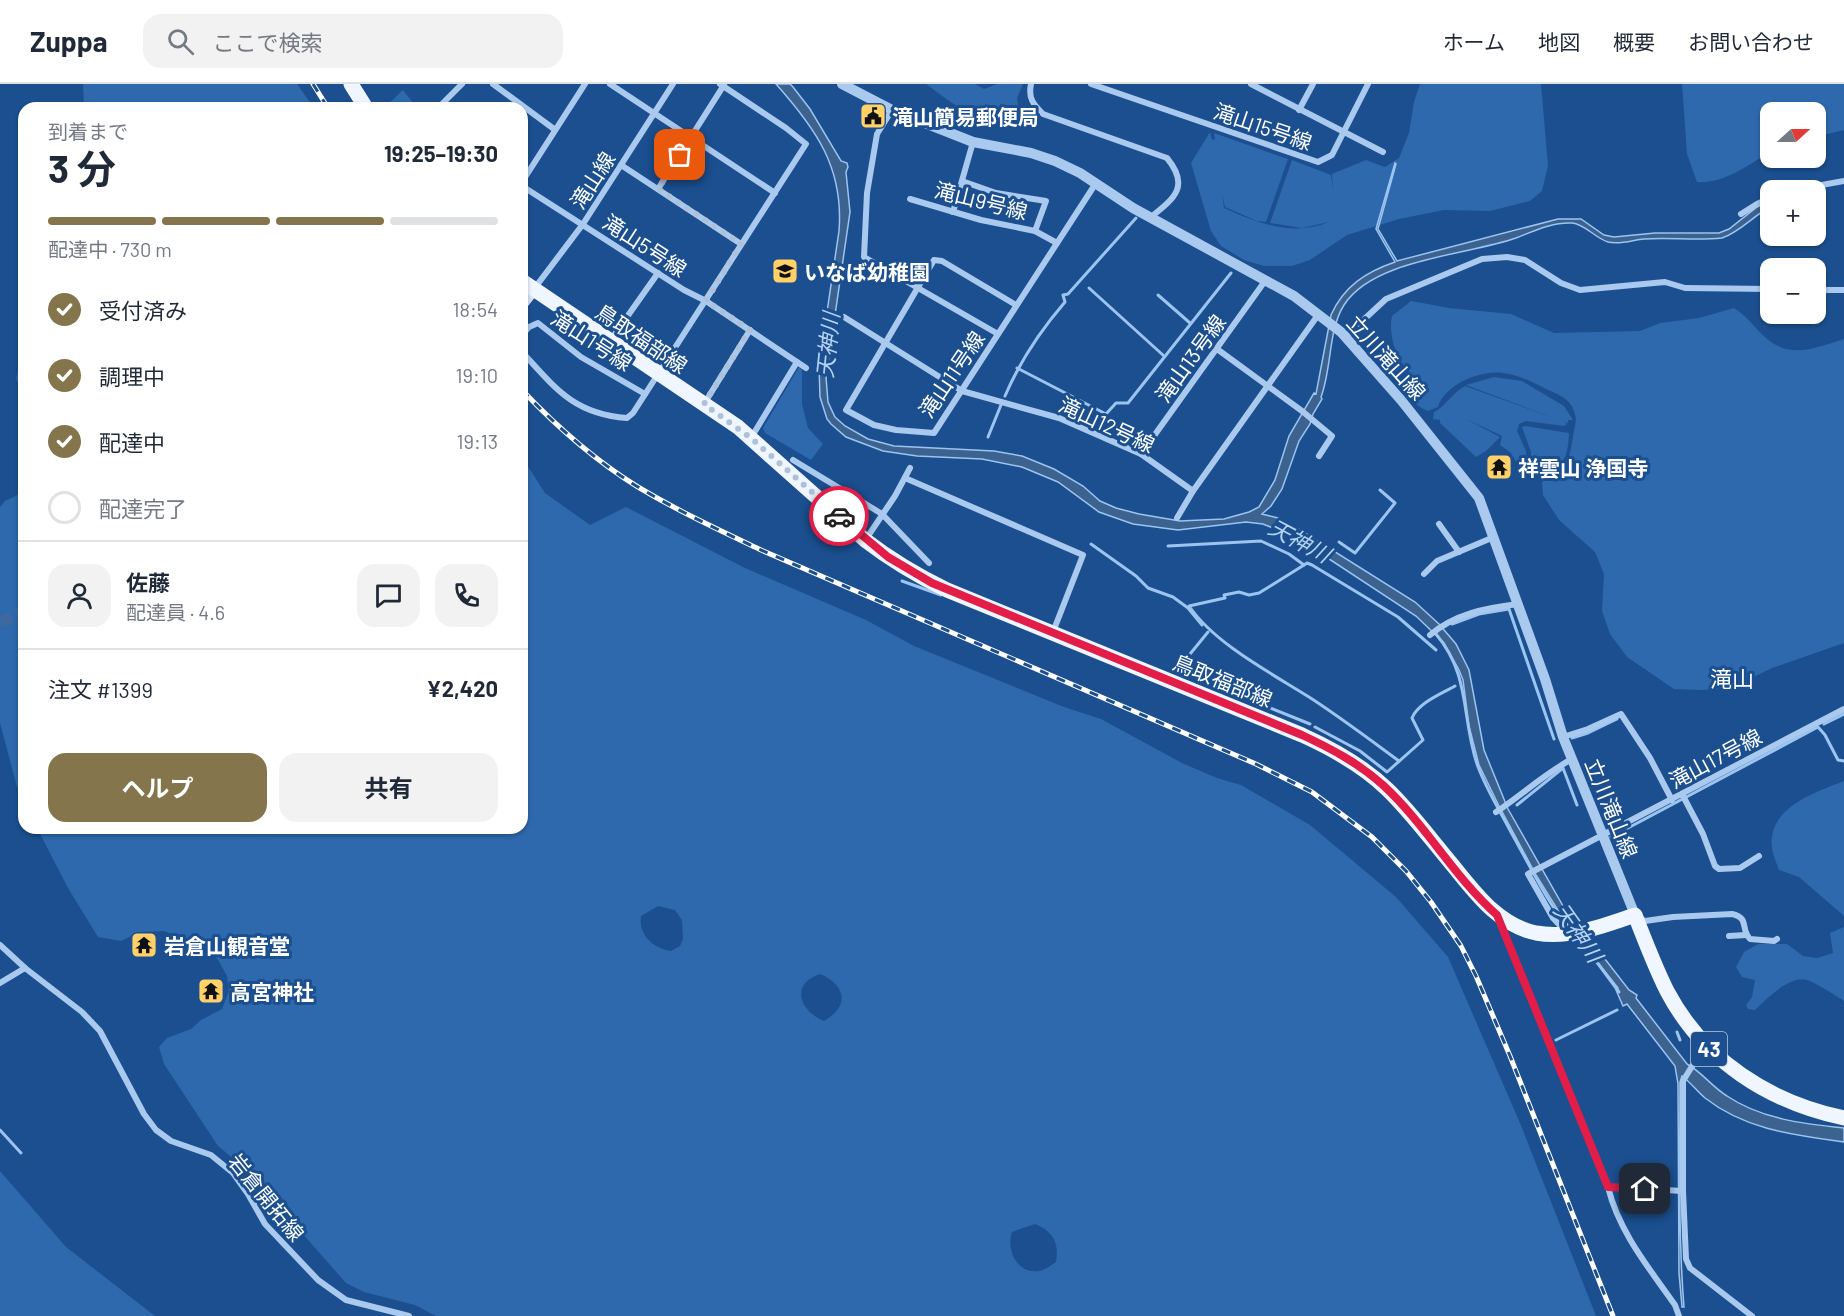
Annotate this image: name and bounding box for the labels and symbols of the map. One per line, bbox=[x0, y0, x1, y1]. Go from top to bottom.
street label: 滝山15号線 bbox=[1211, 98, 1315, 154]
public building icon: 滝山簡易郵便局 bbox=[858, 101, 888, 131]
north arrow bbox=[1760, 102, 1826, 168]
place label: 滝山簡易郵便局 bbox=[892, 104, 1039, 129]
pin bbox=[654, 129, 705, 180]
street label: 滝山線 bbox=[564, 147, 620, 213]
street label: 滝山9号線 bbox=[932, 176, 1030, 224]
street label: 滝山5号線 bbox=[598, 209, 692, 281]
school or university icon: いなば幼稚園 bbox=[770, 256, 800, 286]
place label: いなば幼稚園 bbox=[804, 259, 930, 284]
street label: 鳥取福部線 bbox=[591, 298, 693, 378]
street label: 滝山1号線 bbox=[547, 305, 637, 375]
water label: 天神川 bbox=[811, 309, 844, 379]
street label: 滝山13号線 bbox=[1150, 309, 1230, 407]
street label: 立川滝山線 bbox=[1343, 310, 1431, 404]
street label: 滝山11号線 bbox=[913, 326, 989, 422]
street label: 滝山12号線 bbox=[1055, 391, 1159, 457]
temple icon: 祥雲山 浄国寺 bbox=[1484, 452, 1514, 482]
place label: 祥雲山 浄国寺 bbox=[1518, 455, 1648, 480]
courier bbox=[809, 486, 869, 546]
water label: 天神川 bbox=[1265, 513, 1337, 568]
street label: 鳥取福部線 bbox=[1170, 649, 1276, 711]
district label: 滝山 bbox=[1710, 665, 1754, 691]
street label: 滝山17号線 bbox=[1664, 723, 1766, 793]
street label: 立川滝山線 bbox=[1581, 755, 1643, 861]
water label: 天神川 bbox=[1549, 898, 1610, 968]
temple icon: 岩倉山観音堂 bbox=[129, 930, 159, 960]
place label: 岩倉山観音堂 bbox=[164, 933, 290, 958]
temple icon: 高宮神社 bbox=[196, 976, 226, 1006]
place label: 高宮神社 bbox=[230, 979, 314, 1004]
road number: 43 bbox=[1691, 1032, 1727, 1066]
street label: 岩倉開拓線 bbox=[224, 1148, 310, 1246]
pin bbox=[1619, 1163, 1670, 1214]

